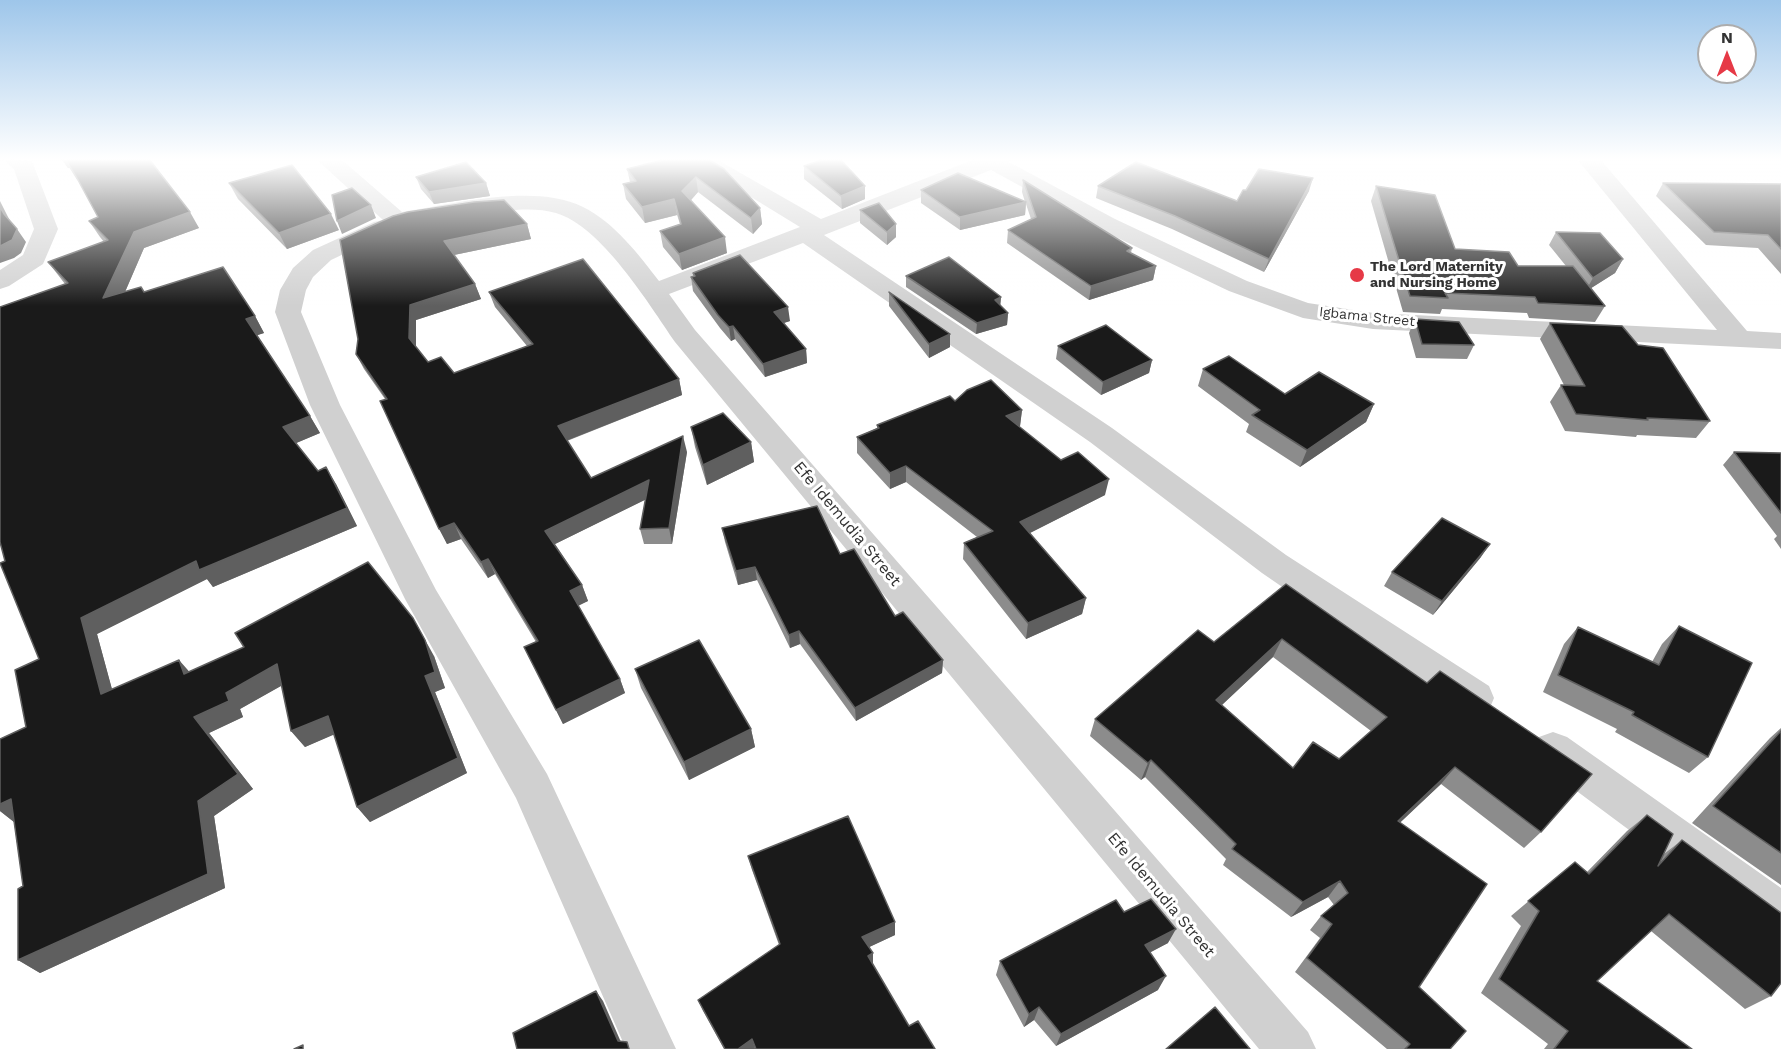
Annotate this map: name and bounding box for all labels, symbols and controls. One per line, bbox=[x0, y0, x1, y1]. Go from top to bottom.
north arrow bbox=[1697, 24, 1757, 84]
text: N bbox=[1721, 28, 1733, 47]
place label: The Lord Maternity and Nursing Home bbox=[1370, 259, 1503, 292]
marker: The Lord Maternity and Nursing Home bbox=[1348, 266, 1366, 284]
street label: Igbama Street bbox=[1318, 304, 1416, 330]
street label: Efe Idemudia Street bbox=[789, 458, 905, 590]
street label: Efe Idemudia Street bbox=[1103, 829, 1219, 961]

